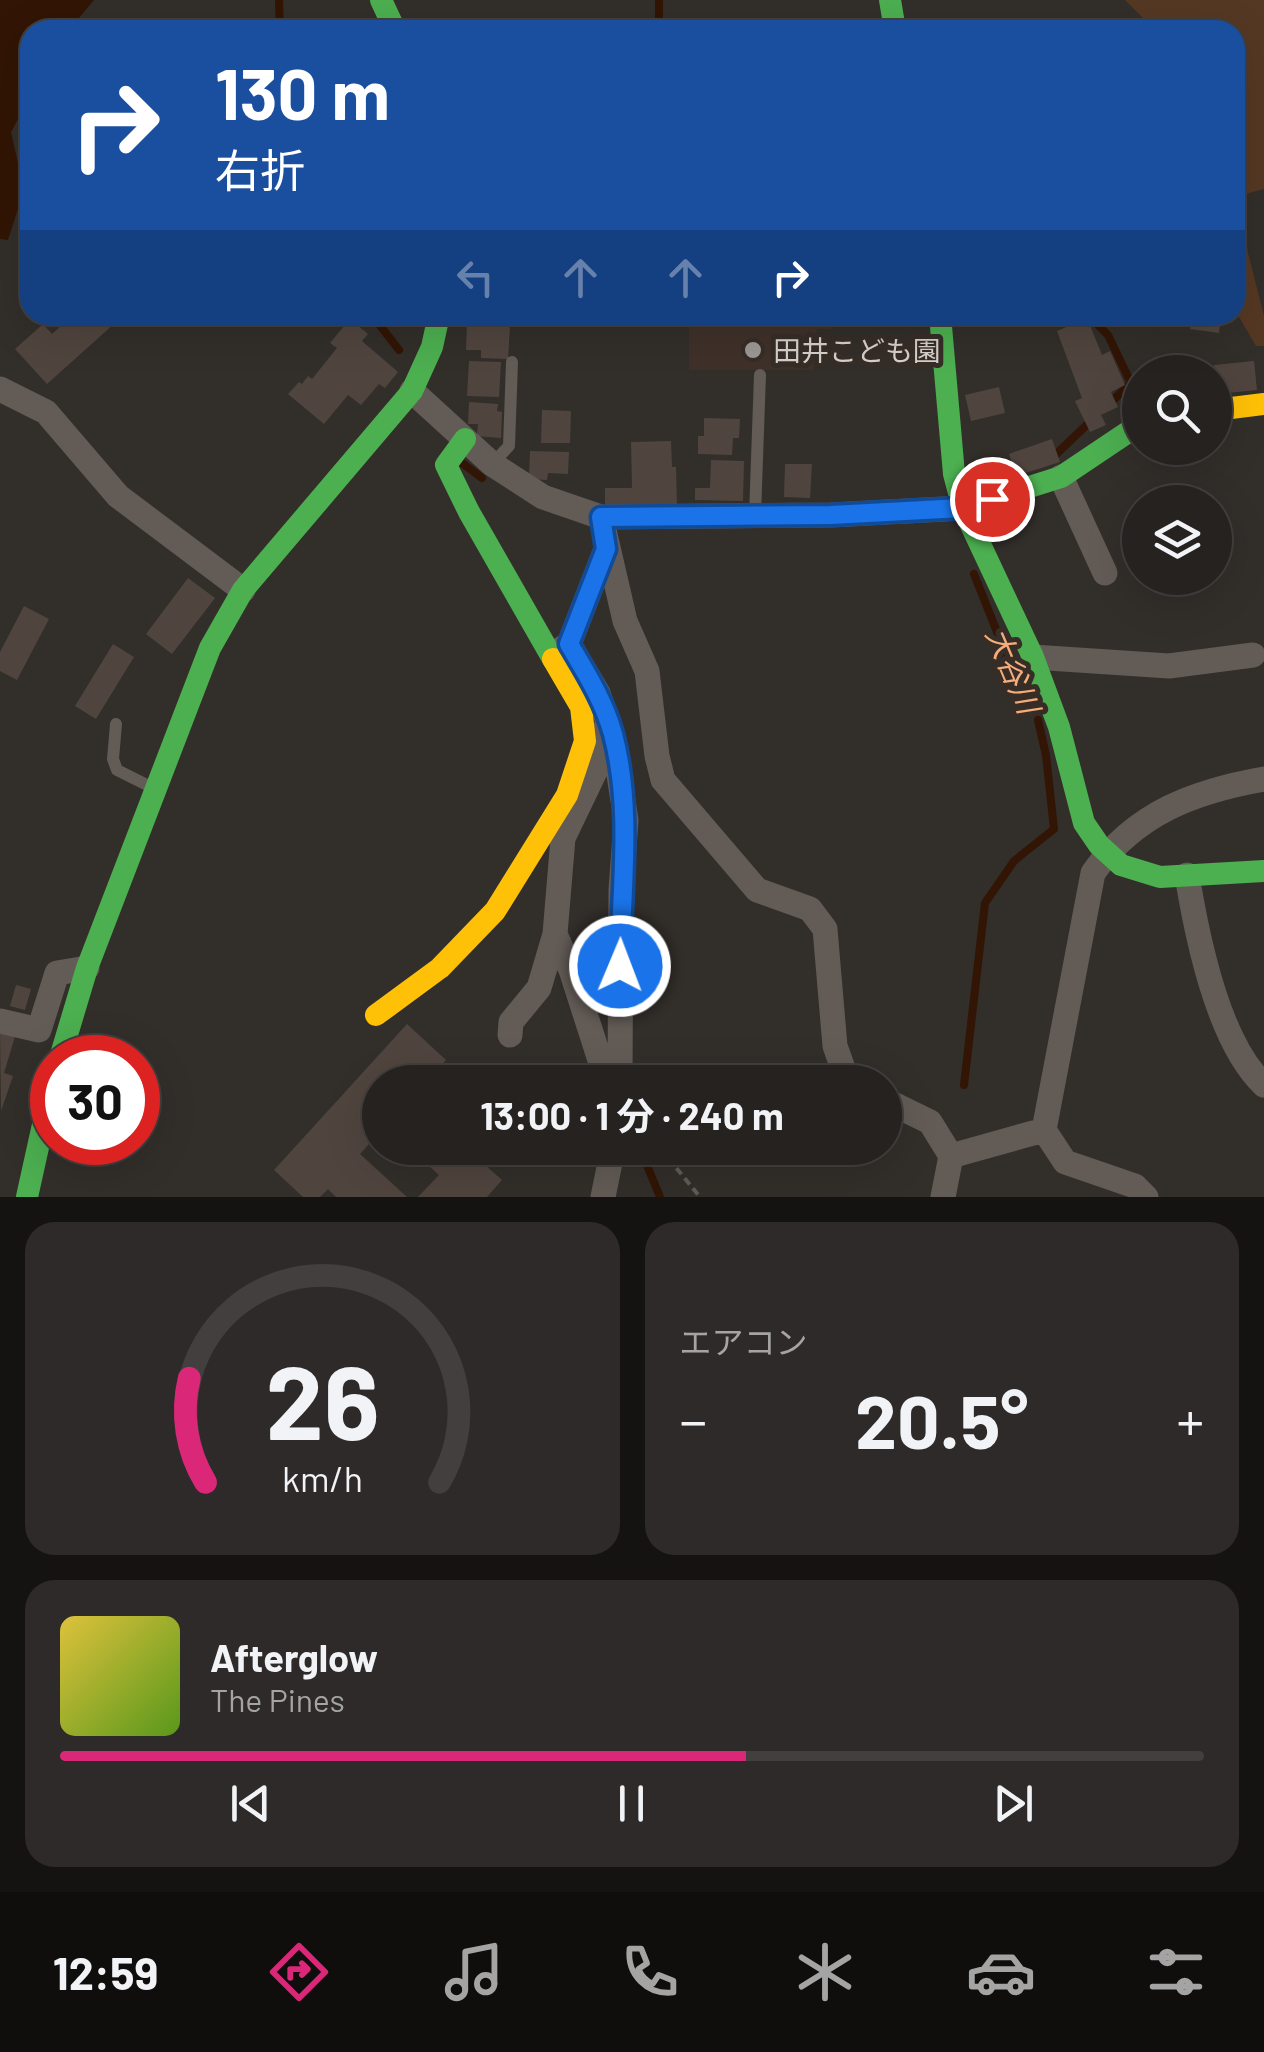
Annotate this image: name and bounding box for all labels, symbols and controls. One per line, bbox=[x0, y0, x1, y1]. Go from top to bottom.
text: 130 m bbox=[215, 50, 390, 134]
icon: right bbox=[50, 60, 180, 190]
text: 右折 bbox=[215, 142, 305, 196]
icon: left bbox=[448, 250, 503, 305]
icon: ahead bbox=[553, 250, 608, 305]
icon: ahead bbox=[658, 250, 713, 305]
icon: right bbox=[763, 250, 818, 305]
place label: 田井こども園 bbox=[773, 333, 941, 367]
marker: 田井こども園 bbox=[742, 339, 764, 361]
map controls bbox=[1122, 355, 1232, 595]
button: search bbox=[1122, 355, 1232, 465]
pin bbox=[950, 457, 1035, 542]
icon: arrive bbox=[965, 472, 1020, 527]
button: layers bbox=[1122, 485, 1232, 595]
water label: 大谷川 bbox=[980, 622, 1049, 721]
position arrow bbox=[568, 914, 672, 1018]
speed limit sign: 30 bbox=[30, 1035, 160, 1165]
text: 13:00 · 1 分 · 240 m bbox=[480, 1092, 784, 1138]
text: エアコン bbox=[680, 1322, 808, 1360]
text: 26 bbox=[265, 1336, 379, 1461]
text: 20.5° bbox=[855, 1374, 1029, 1464]
text: − bbox=[680, 1386, 707, 1452]
text: + bbox=[1176, 1386, 1204, 1452]
text: km/h bbox=[282, 1456, 363, 1499]
text: Afterglow bbox=[210, 1634, 378, 1680]
text: The Pines bbox=[210, 1680, 345, 1718]
icon: previous bbox=[223, 1776, 278, 1831]
icon: pause bbox=[604, 1776, 659, 1831]
icon: next bbox=[986, 1776, 1041, 1831]
icon: directions bbox=[264, 1937, 334, 2007]
icon: music bbox=[439, 1937, 509, 2007]
icon: phone bbox=[615, 1937, 685, 2007]
icon: climate bbox=[790, 1937, 860, 2007]
icon: car bbox=[966, 1937, 1036, 2007]
icon: filters bbox=[1141, 1937, 1211, 2007]
text: 12:59 bbox=[53, 1945, 158, 1999]

